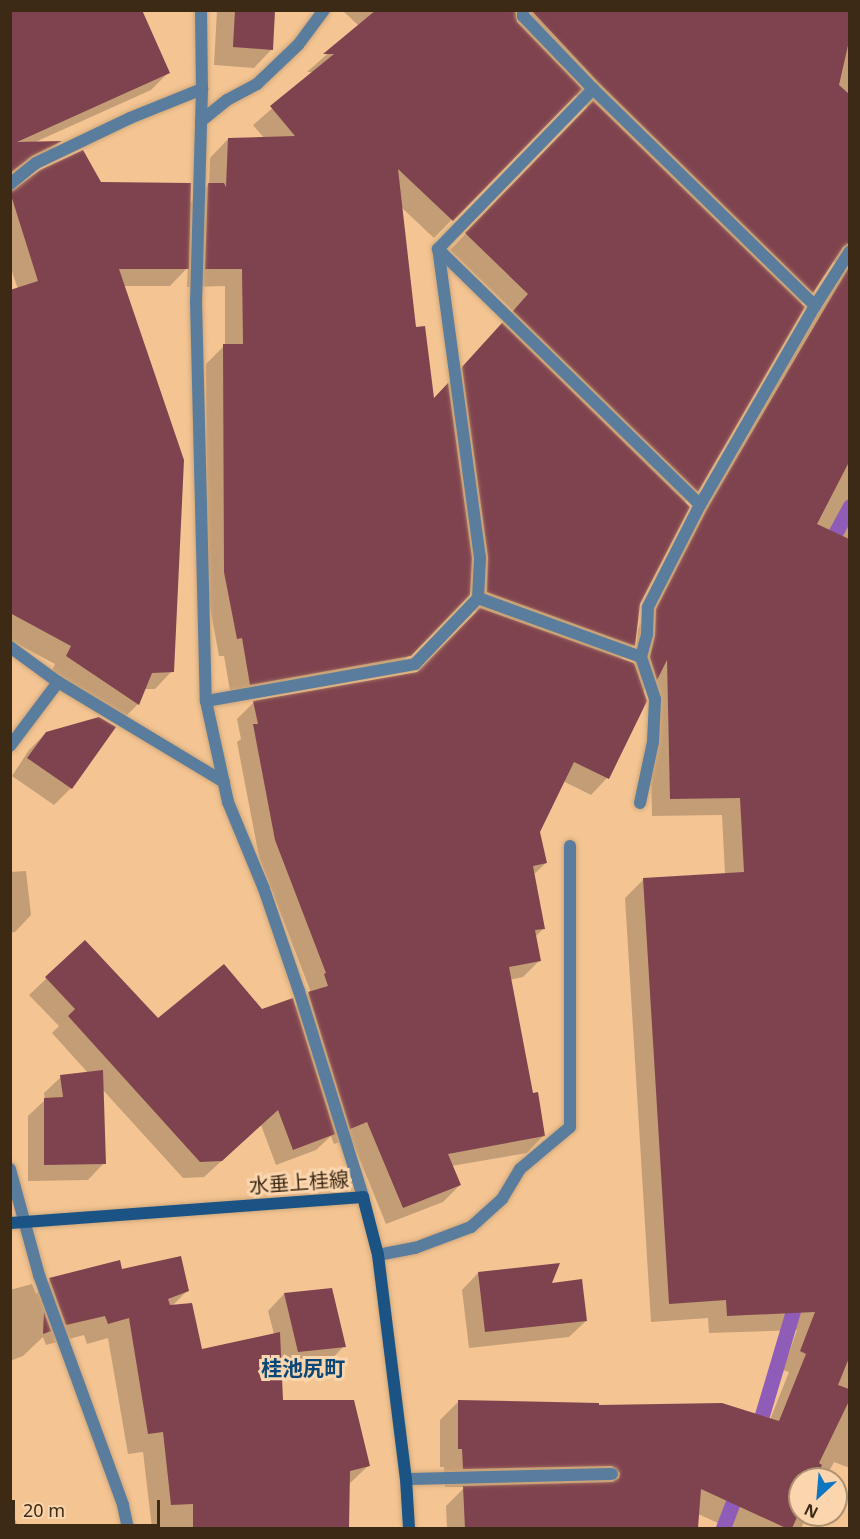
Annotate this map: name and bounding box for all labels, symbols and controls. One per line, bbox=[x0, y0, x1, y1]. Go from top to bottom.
street label: 水垂上桂線 bbox=[248, 1167, 350, 1197]
district label: 桂池尻町 bbox=[261, 1355, 345, 1381]
north arrow bbox=[788, 1467, 848, 1527]
scale bar bbox=[15, 1488, 164, 1526]
text: 20 m bbox=[23, 1498, 65, 1522]
text: N bbox=[800, 1499, 822, 1524]

